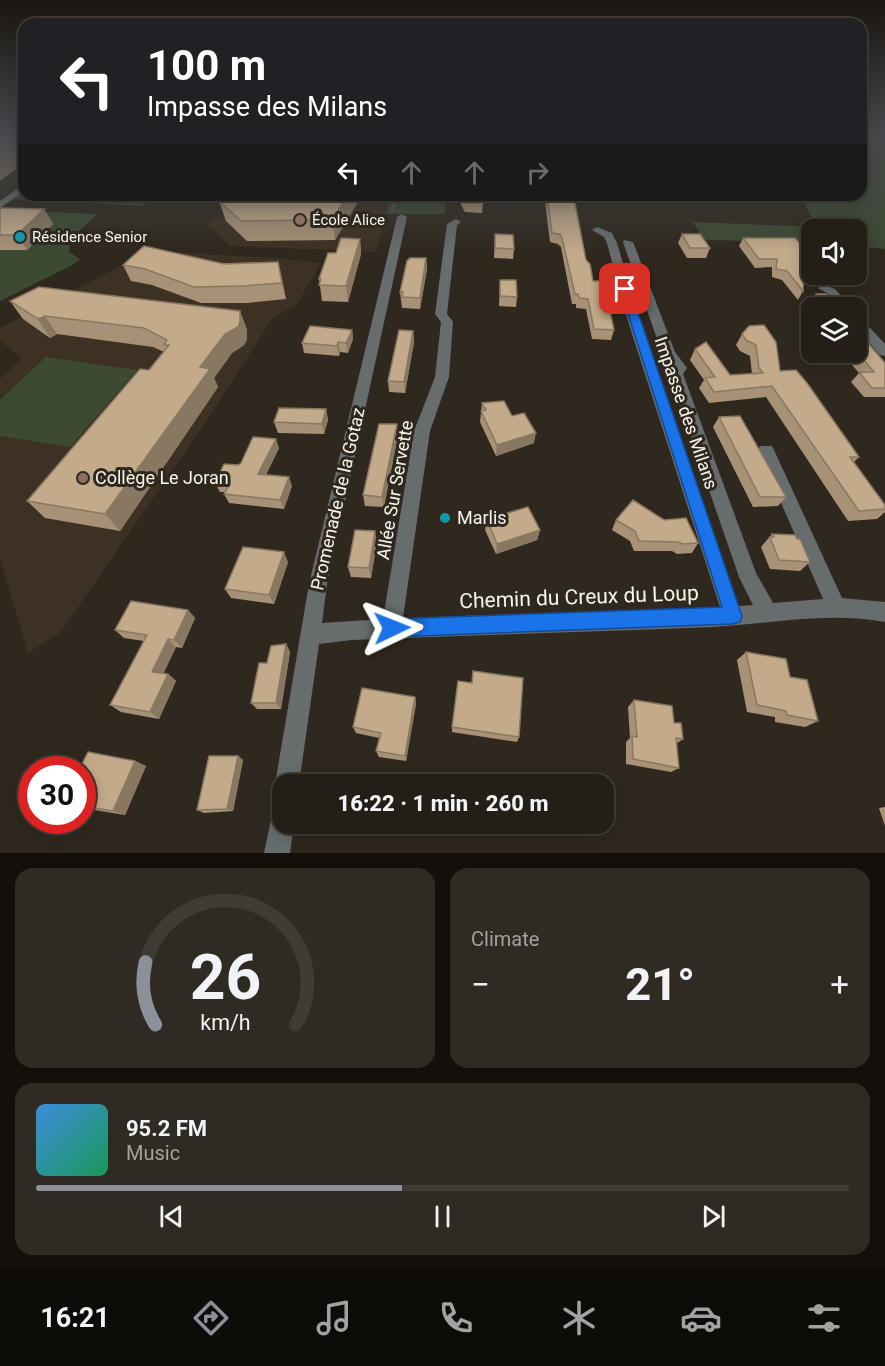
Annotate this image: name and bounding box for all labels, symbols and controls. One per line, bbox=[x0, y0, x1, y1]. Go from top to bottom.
text: 100 m bbox=[147, 41, 266, 90]
icon: left bbox=[48, 42, 126, 120]
text: Impasse des Milans bbox=[147, 91, 387, 123]
icon: left bbox=[332, 156, 365, 189]
icon: ahead bbox=[395, 156, 428, 189]
icon: ahead bbox=[458, 156, 491, 189]
icon: right bbox=[521, 156, 554, 189]
place label: École Alice bbox=[312, 211, 385, 229]
marker: École Alice bbox=[293, 213, 307, 227]
map controls bbox=[801, 219, 867, 363]
button: sound bbox=[801, 219, 867, 285]
place label: Résidence Senior bbox=[32, 228, 147, 246]
marker: Résidence Senior bbox=[13, 230, 27, 244]
pin bbox=[599, 263, 650, 314]
icon: arrive bbox=[608, 272, 641, 305]
button: layers bbox=[801, 297, 867, 363]
street label: Impasse des Milans bbox=[650, 334, 722, 492]
street label: Promenade de la Gotaz bbox=[306, 406, 369, 592]
street label: Allée Sur Servette bbox=[372, 419, 417, 561]
place label: Collège Le Joran bbox=[95, 467, 229, 488]
marker: Collège Le Joran bbox=[76, 471, 90, 485]
place label: Marlis bbox=[457, 507, 507, 528]
marker: Marlis bbox=[438, 511, 452, 525]
street label: Chemin du Creux du Loup bbox=[459, 581, 699, 613]
position arrow bbox=[360, 596, 424, 660]
speed limit sign: 30 bbox=[18, 756, 96, 834]
text: 16:22 · 1 min · 260 m bbox=[338, 791, 548, 816]
text: Climate bbox=[471, 927, 539, 951]
text: 26 bbox=[189, 941, 261, 1014]
text: 21° bbox=[625, 958, 695, 1011]
text: − bbox=[471, 965, 490, 1004]
text: + bbox=[830, 965, 849, 1004]
text: km/h bbox=[200, 1010, 250, 1035]
text: 95.2 FM bbox=[126, 1116, 207, 1141]
text: Music bbox=[126, 1141, 180, 1165]
icon: previous bbox=[155, 1200, 188, 1233]
icon: pause bbox=[426, 1200, 459, 1233]
icon: next bbox=[697, 1200, 730, 1233]
icon: directions bbox=[190, 1297, 232, 1339]
icon: music bbox=[313, 1297, 355, 1339]
icon: phone bbox=[435, 1297, 477, 1339]
icon: climate bbox=[558, 1297, 600, 1339]
icon: car bbox=[680, 1297, 722, 1339]
icon: filters bbox=[803, 1297, 845, 1339]
text: 16:21 bbox=[40, 1302, 110, 1334]

